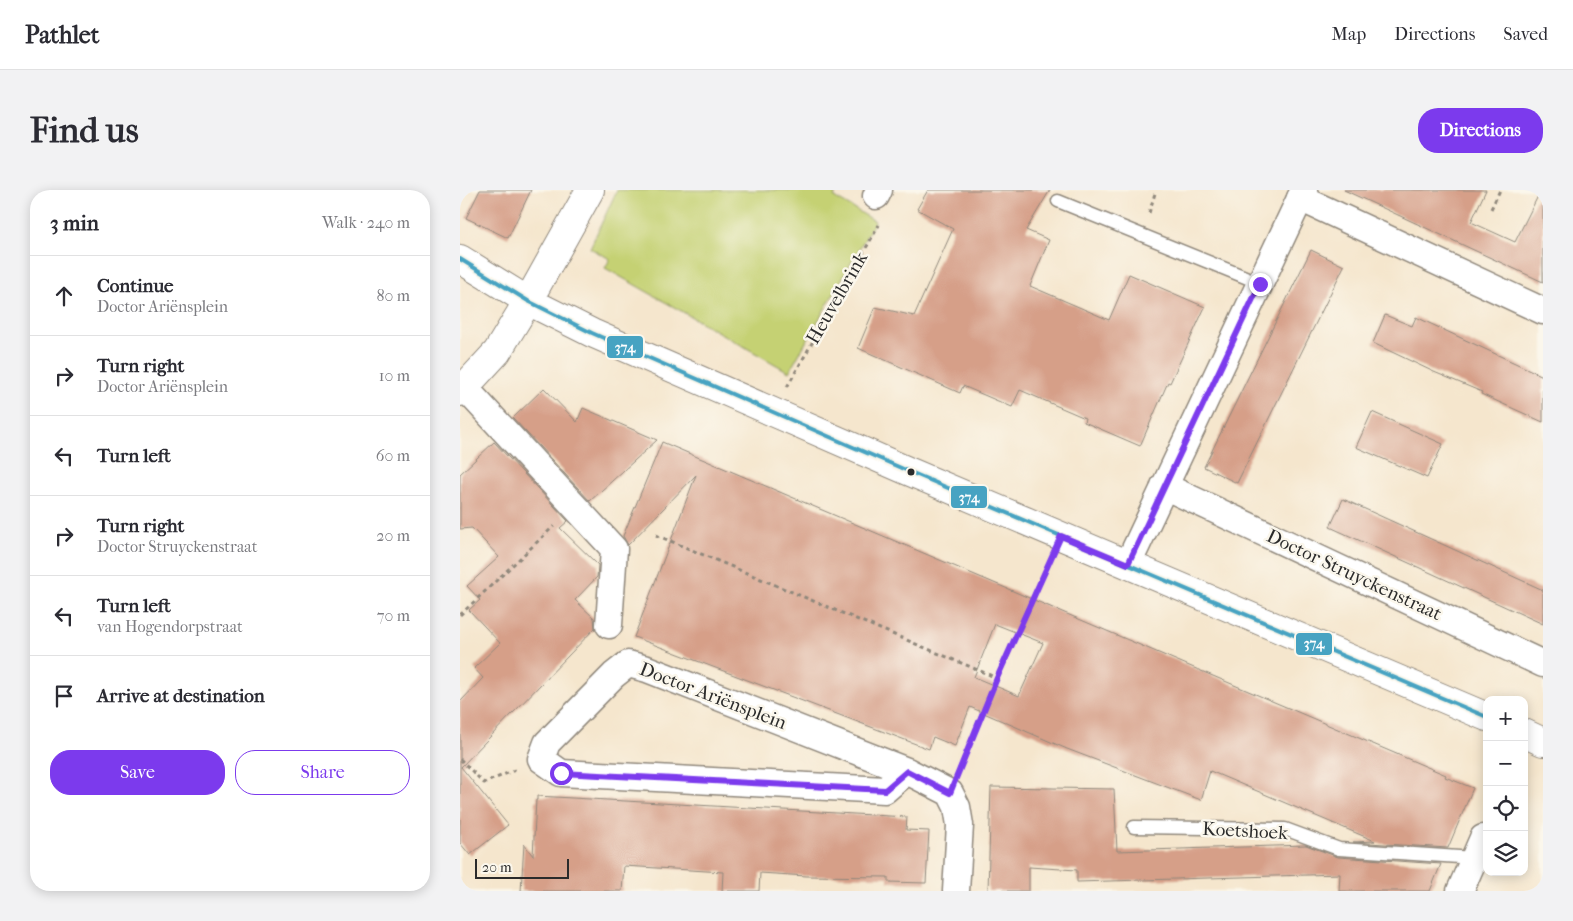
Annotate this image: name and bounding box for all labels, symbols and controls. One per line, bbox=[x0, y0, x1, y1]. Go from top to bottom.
text: Pathlet bbox=[25, 21, 99, 49]
text: Map bbox=[1332, 24, 1366, 45]
text: Directions bbox=[1394, 24, 1475, 45]
text: Saved bbox=[1503, 24, 1548, 45]
button: Directions bbox=[1418, 108, 1543, 153]
text: Find us bbox=[30, 110, 139, 151]
text: 3 min bbox=[50, 211, 99, 235]
text: Walk · 240 m bbox=[322, 213, 410, 232]
street label: Heuvelbrink bbox=[802, 248, 872, 348]
route end bbox=[1249, 273, 1272, 296]
text: Continue bbox=[97, 275, 173, 297]
icon: ahead bbox=[50, 282, 78, 310]
text: 80 m bbox=[376, 286, 410, 305]
text: Doctor Ariënsplein bbox=[97, 297, 228, 316]
line badge: 374 bbox=[606, 335, 644, 359]
text: 374 bbox=[615, 339, 636, 356]
text: Turn right bbox=[97, 355, 184, 377]
icon: right bbox=[50, 362, 78, 390]
text: 10 m bbox=[379, 366, 410, 385]
text: Doctor Ariënsplein bbox=[97, 377, 228, 396]
icon: left bbox=[50, 442, 78, 470]
text: Turn left bbox=[97, 445, 171, 467]
text: 60 m bbox=[376, 446, 410, 465]
unlabelled marker bbox=[906, 467, 916, 477]
line badge: 374 bbox=[950, 485, 988, 509]
text: 374 bbox=[959, 489, 980, 506]
text: Turn right bbox=[97, 515, 184, 537]
icon: right bbox=[50, 522, 78, 550]
street label: Doctor Struyckenstraat bbox=[1263, 525, 1445, 625]
text: 20 m bbox=[376, 526, 410, 545]
text: Doctor Struyckenstraat bbox=[97, 537, 257, 556]
text: Turn left bbox=[97, 595, 171, 617]
icon: left bbox=[50, 602, 78, 630]
text: 70 m bbox=[377, 606, 410, 625]
text: van Hogendorpstraat bbox=[97, 617, 243, 636]
line badge: 374 bbox=[1295, 632, 1333, 656]
text: 374 bbox=[1304, 635, 1325, 652]
street label: Doctor Ariënsplein bbox=[636, 658, 790, 734]
icon: arrive bbox=[50, 682, 78, 710]
text: Arrive at destination bbox=[97, 685, 265, 707]
map controls bbox=[1483, 696, 1528, 876]
button: + bbox=[1483, 696, 1528, 741]
button: − bbox=[1483, 741, 1528, 786]
button: Save bbox=[50, 750, 225, 795]
button: Share bbox=[235, 750, 410, 795]
route start bbox=[550, 762, 573, 785]
button: locate bbox=[1483, 786, 1528, 831]
street label: Koetshoek bbox=[1202, 818, 1289, 844]
button: layers bbox=[1483, 831, 1528, 876]
scale bar bbox=[475, 856, 569, 879]
text: 20 m bbox=[482, 859, 512, 876]

